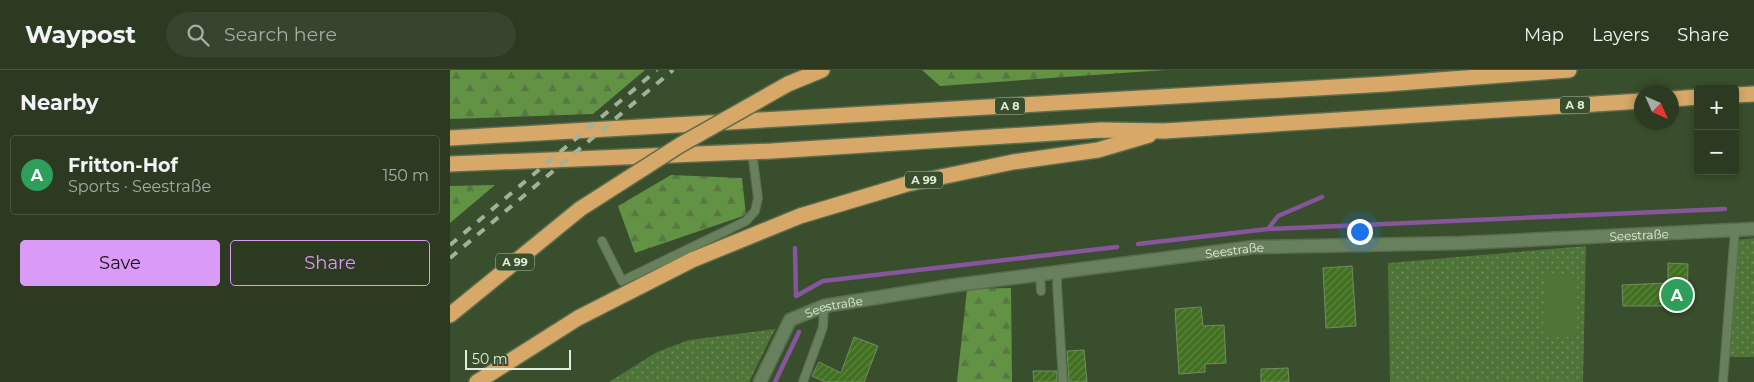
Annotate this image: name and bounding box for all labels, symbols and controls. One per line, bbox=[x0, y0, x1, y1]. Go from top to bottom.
search box bbox=[166, 12, 516, 57]
text: Waypost bbox=[25, 20, 136, 49]
icon: search bbox=[184, 21, 212, 49]
text: Search here bbox=[224, 23, 337, 46]
text: Map bbox=[1524, 24, 1564, 46]
text: Layers bbox=[1592, 24, 1649, 46]
text: Share bbox=[1677, 24, 1729, 46]
north arrow bbox=[1634, 85, 1679, 130]
map controls bbox=[1694, 85, 1739, 175]
button: + bbox=[1694, 85, 1739, 130]
text: Nearby bbox=[20, 90, 99, 115]
road number: A 8 bbox=[1560, 96, 1590, 114]
road number: A 8 bbox=[995, 98, 1025, 114]
button: − bbox=[1694, 130, 1739, 175]
text: Fritton-Hof bbox=[68, 154, 178, 177]
text: A bbox=[31, 166, 43, 185]
text: 150 m bbox=[382, 166, 429, 185]
road number: A 99 bbox=[905, 172, 943, 188]
text: Sports · Seestraße bbox=[68, 177, 211, 196]
your location bbox=[1347, 219, 1373, 245]
street label: Seestraße bbox=[1609, 226, 1669, 243]
street label: Seestraße bbox=[1204, 239, 1264, 261]
button: Save bbox=[20, 240, 220, 286]
button: Share bbox=[230, 240, 430, 286]
road number: A 99 bbox=[496, 253, 534, 270]
pin: A bbox=[1661, 276, 1693, 314]
street label: Seestraße bbox=[802, 292, 864, 321]
scale bar bbox=[465, 347, 571, 370]
text: 50 m bbox=[472, 350, 508, 368]

